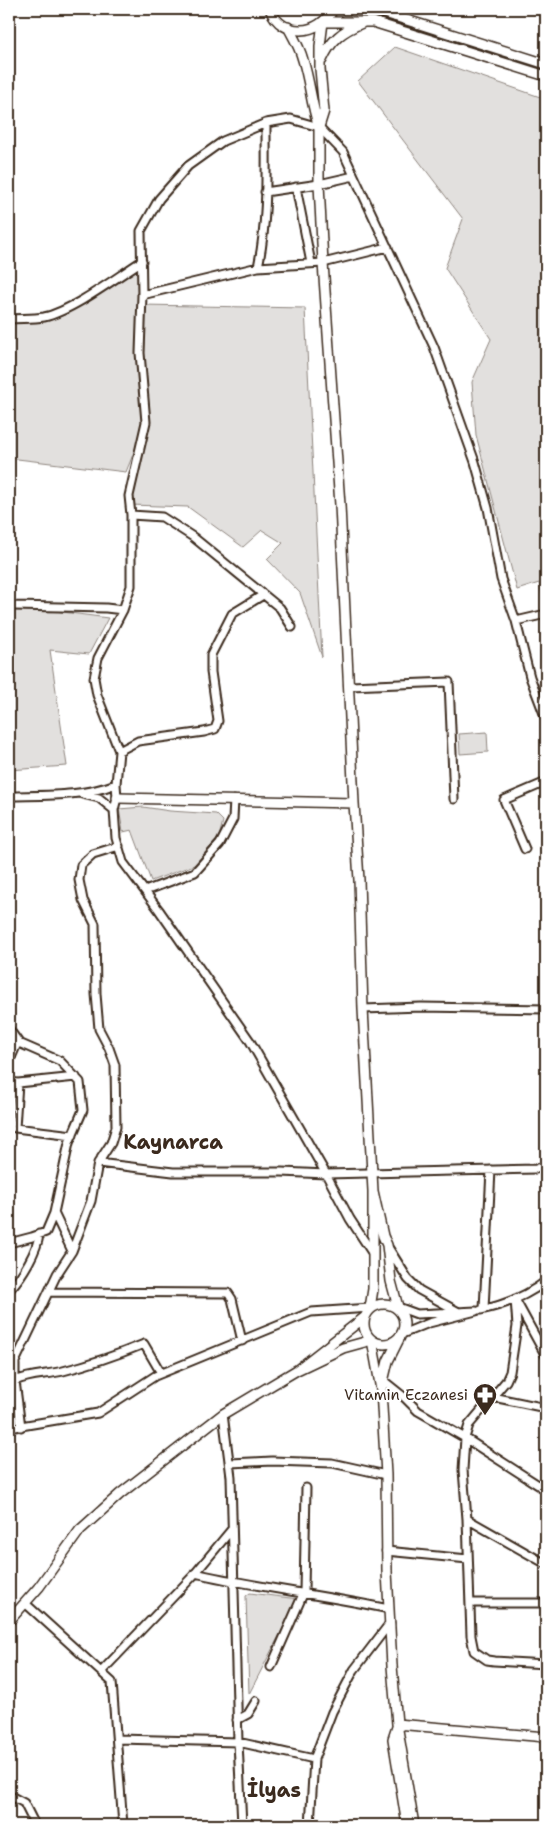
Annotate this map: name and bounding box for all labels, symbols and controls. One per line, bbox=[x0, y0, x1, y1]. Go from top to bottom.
district label: Kaynarca bbox=[123, 1129, 223, 1155]
pharmacy icon: Vitamin Eczanesi bbox=[472, 1382, 498, 1416]
place label: Vitamin Eczanesi bbox=[344, 1385, 468, 1405]
district label: İlyas bbox=[247, 1777, 301, 1803]

